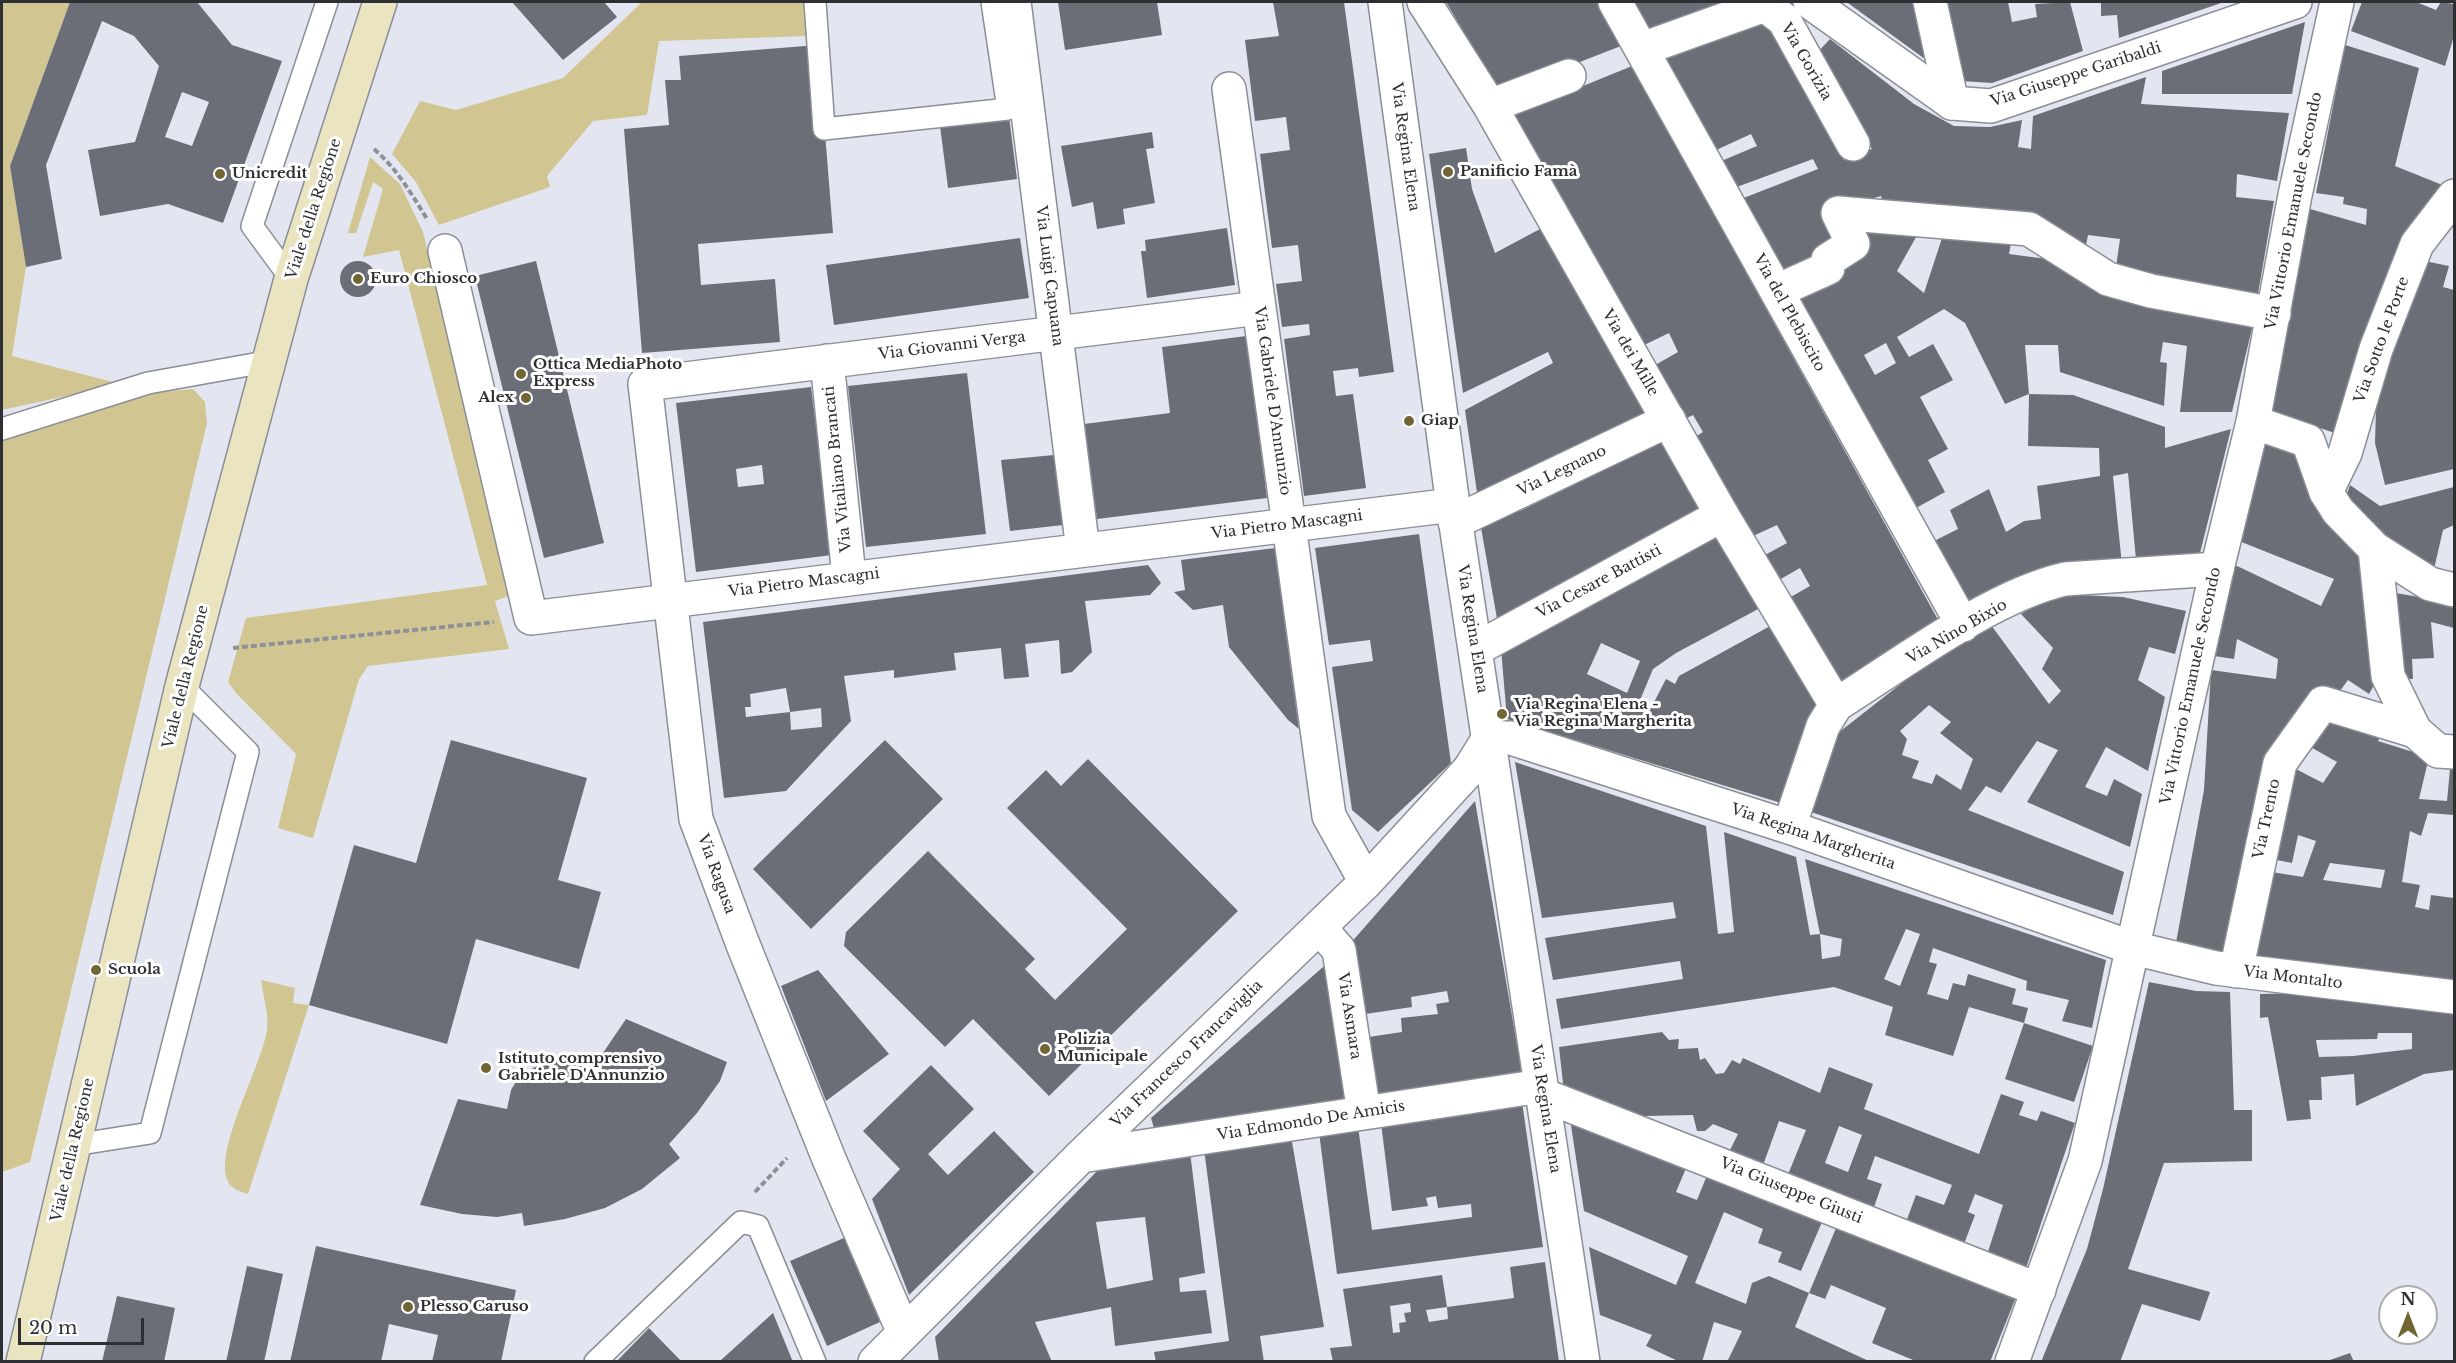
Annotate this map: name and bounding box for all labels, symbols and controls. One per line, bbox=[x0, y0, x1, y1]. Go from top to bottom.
street label: Via Gorizia bbox=[1777, 20, 1835, 104]
street label: Via Giuseppe Garibaldi bbox=[1989, 39, 2163, 111]
street label: Via Regina Elena bbox=[1387, 82, 1423, 212]
street label: Via Vittorio Emanuele Secondo bbox=[2262, 90, 2326, 332]
street label: Viale della Regione bbox=[283, 136, 345, 282]
place label: Panificio Famà bbox=[1460, 163, 1577, 181]
place label: Unicredit bbox=[232, 165, 307, 183]
marker: Panificio Famà bbox=[1441, 165, 1455, 179]
marker: Unicredit bbox=[213, 167, 227, 181]
street label: Via Luigi Capuana bbox=[1031, 205, 1067, 347]
street label: Via del Plebiscito bbox=[1749, 251, 1829, 375]
place label: Euro Chiosco bbox=[370, 270, 477, 288]
marker: Euro Chiosco bbox=[351, 272, 365, 286]
street label: Via Sotto le Porte bbox=[2351, 274, 2413, 406]
street label: Via Gabriele D'Annunzio bbox=[1250, 305, 1294, 497]
street label: Via dei Mille bbox=[1598, 306, 1662, 400]
street label: Via Giovanni Verga bbox=[877, 328, 1027, 364]
place label: Ottica MediaPhoto Express bbox=[533, 356, 682, 391]
marker: Ottica MediaPhoto Express bbox=[514, 367, 528, 381]
street label: Via Vitaliano Brancati bbox=[820, 385, 856, 553]
place label: Alex bbox=[478, 389, 514, 407]
marker: Alex bbox=[519, 391, 533, 405]
place label: Giap bbox=[1421, 412, 1459, 430]
marker: Giap bbox=[1402, 414, 1416, 428]
street label: Via Legnano bbox=[1515, 442, 1609, 500]
street label: Via Pietro Mascagni bbox=[1210, 507, 1364, 543]
street label: Via Cesare Battisti bbox=[1533, 541, 1665, 623]
street label: Via Regina Elena bbox=[1453, 564, 1491, 694]
street label: Via Pietro Mascagni bbox=[727, 565, 881, 601]
street label: Via Vittorio Emanuele Secondo bbox=[2157, 566, 2225, 806]
street label: Via Nino Bixio bbox=[1904, 596, 2010, 668]
street label: Viale della Regione bbox=[159, 603, 213, 751]
place label: Via Regina Elena - Via Regina Margherita bbox=[1514, 696, 1692, 731]
marker: Via Regina Elena - Via Regina Margherita bbox=[1495, 707, 1509, 721]
street label: Via Trento bbox=[2250, 777, 2284, 861]
street label: Via Regina Margherita bbox=[1728, 800, 1898, 874]
street label: Via Ragusa bbox=[693, 832, 739, 916]
place label: Scuola bbox=[108, 961, 161, 979]
marker: Scuola bbox=[89, 963, 103, 977]
street label: Via Montalto bbox=[2242, 963, 2344, 993]
street label: Via Asmara bbox=[1333, 971, 1365, 1061]
street label: Via Francesco Francaviglia bbox=[1107, 977, 1267, 1131]
place label: Polizia Municipale bbox=[1057, 1031, 1148, 1066]
marker: Polizia Municipale bbox=[1038, 1042, 1052, 1056]
street label: Via Regina Elena bbox=[1526, 1044, 1564, 1174]
place label: Istituto comprensivo Gabriele D'Annunzio bbox=[498, 1050, 665, 1085]
marker: Istituto comprensivo Gabriele D'Annunzio bbox=[479, 1061, 493, 1075]
street label: Viale della Regione bbox=[48, 1076, 98, 1224]
street label: Via Edmondo De Amicis bbox=[1216, 1097, 1406, 1145]
street label: Via Giuseppe Giusti bbox=[1717, 1154, 1865, 1228]
north arrow bbox=[2378, 1285, 2438, 1345]
text: N bbox=[2400, 1289, 2416, 1309]
place label: Plesso Caruso bbox=[420, 1298, 529, 1316]
marker: Plesso Caruso bbox=[401, 1300, 415, 1314]
scale bar bbox=[21, 1306, 147, 1344]
text: 20 m bbox=[29, 1317, 77, 1339]

